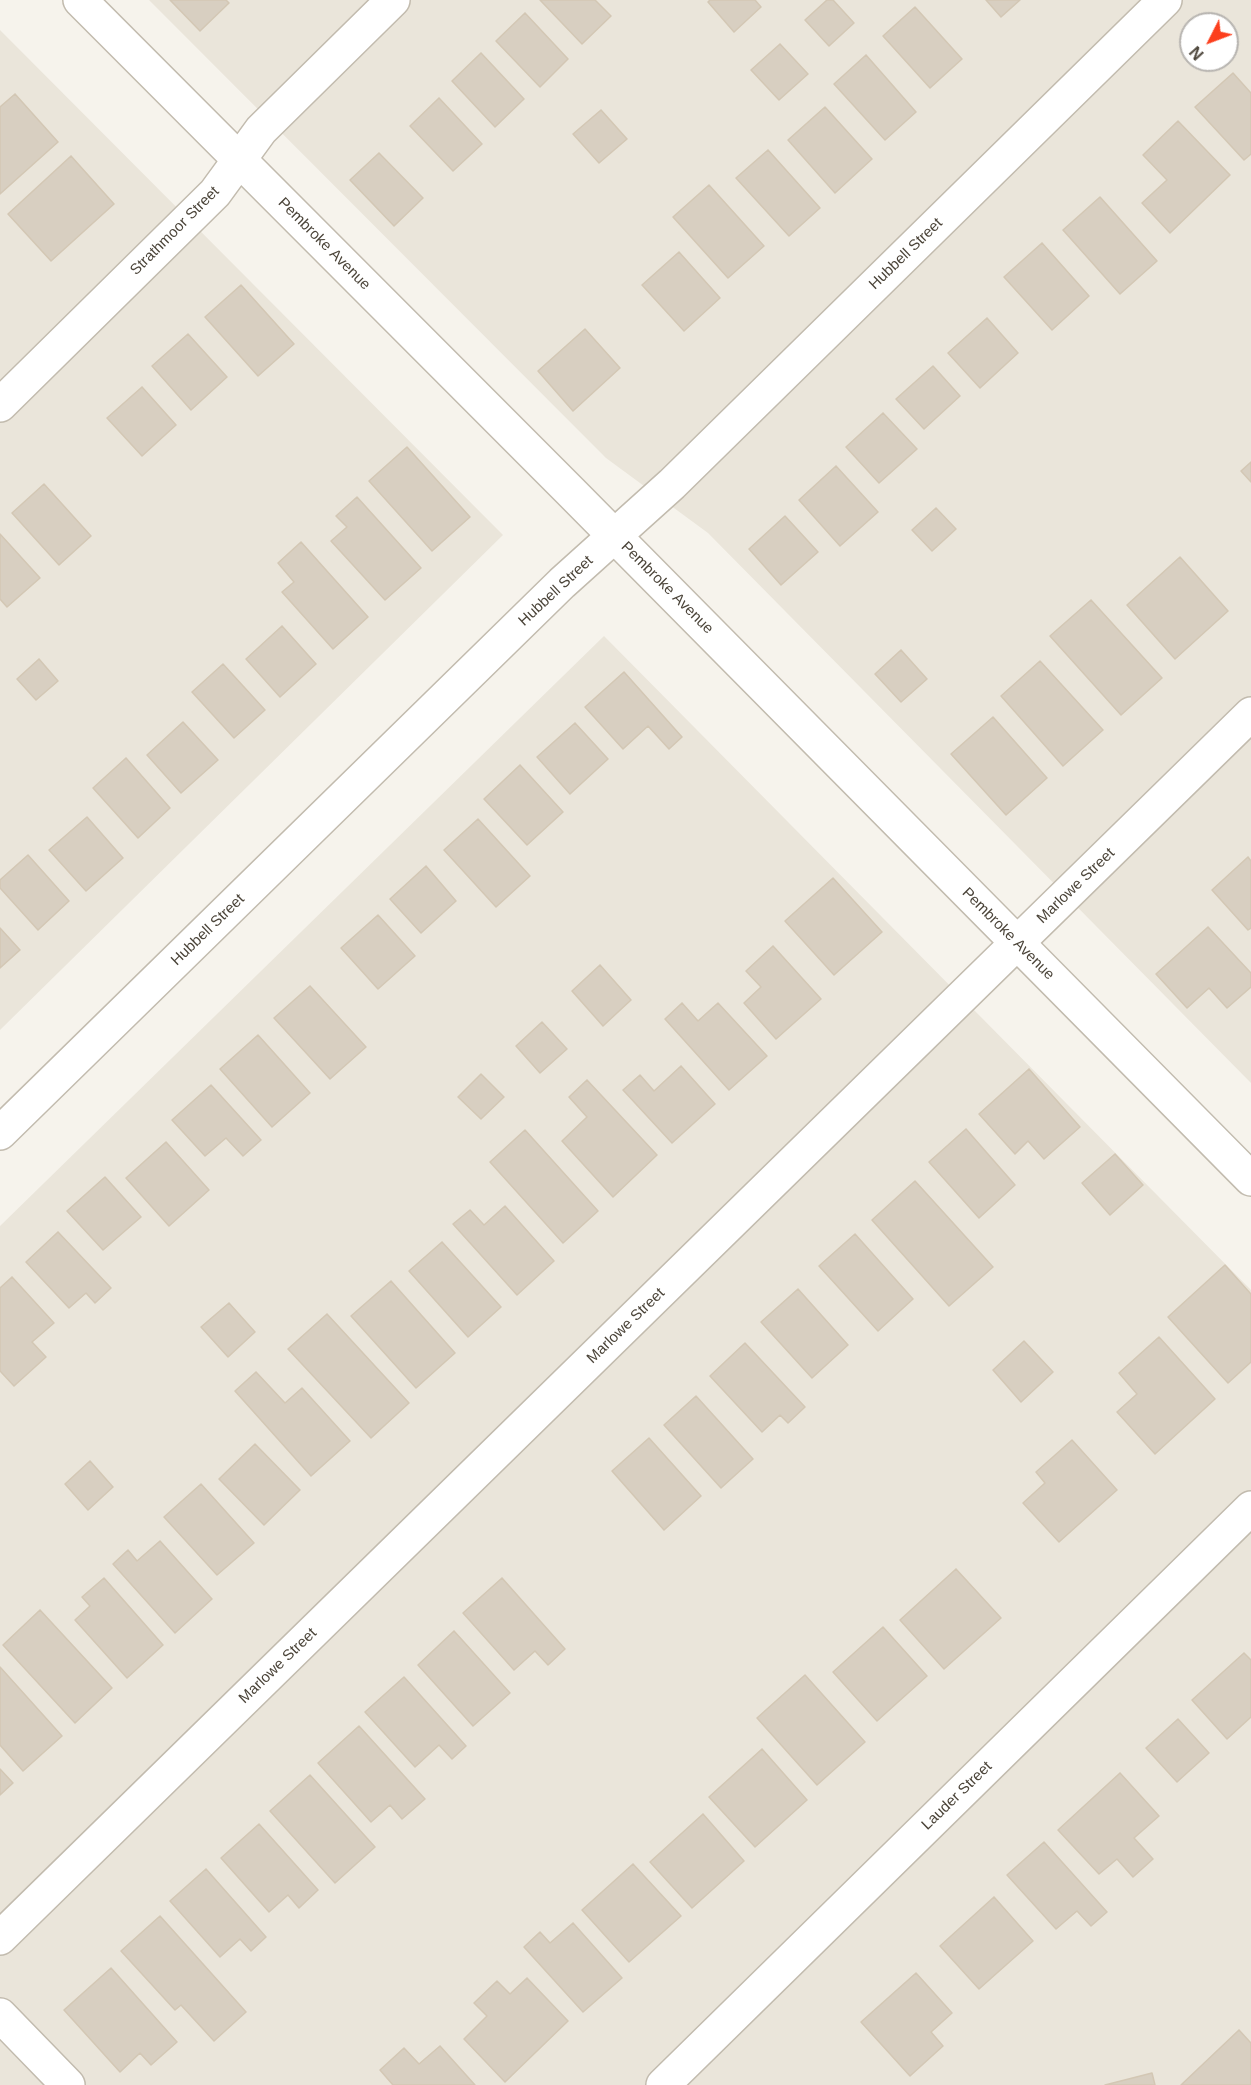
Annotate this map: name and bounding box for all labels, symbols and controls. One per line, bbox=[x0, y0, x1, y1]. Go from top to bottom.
north arrow bbox=[1179, 12, 1239, 72]
text: N bbox=[1187, 43, 1207, 63]
street label: Strathmoor Street bbox=[127, 183, 223, 279]
street label: Pembroke Avenue bbox=[274, 194, 374, 294]
street label: Hubbell Street bbox=[866, 215, 946, 293]
street label: Pembroke Avenue bbox=[617, 538, 717, 638]
street label: Hubbell Street bbox=[515, 552, 597, 630]
street label: Marlowe Street bbox=[1033, 844, 1119, 928]
street label: Pembroke Avenue bbox=[958, 884, 1058, 984]
street label: Hubbell Street bbox=[168, 891, 248, 969]
street label: Marlowe Street bbox=[583, 1284, 669, 1368]
street label: Marlowe Street bbox=[235, 1624, 321, 1708]
street label: Lauder Street bbox=[918, 1758, 996, 1834]

